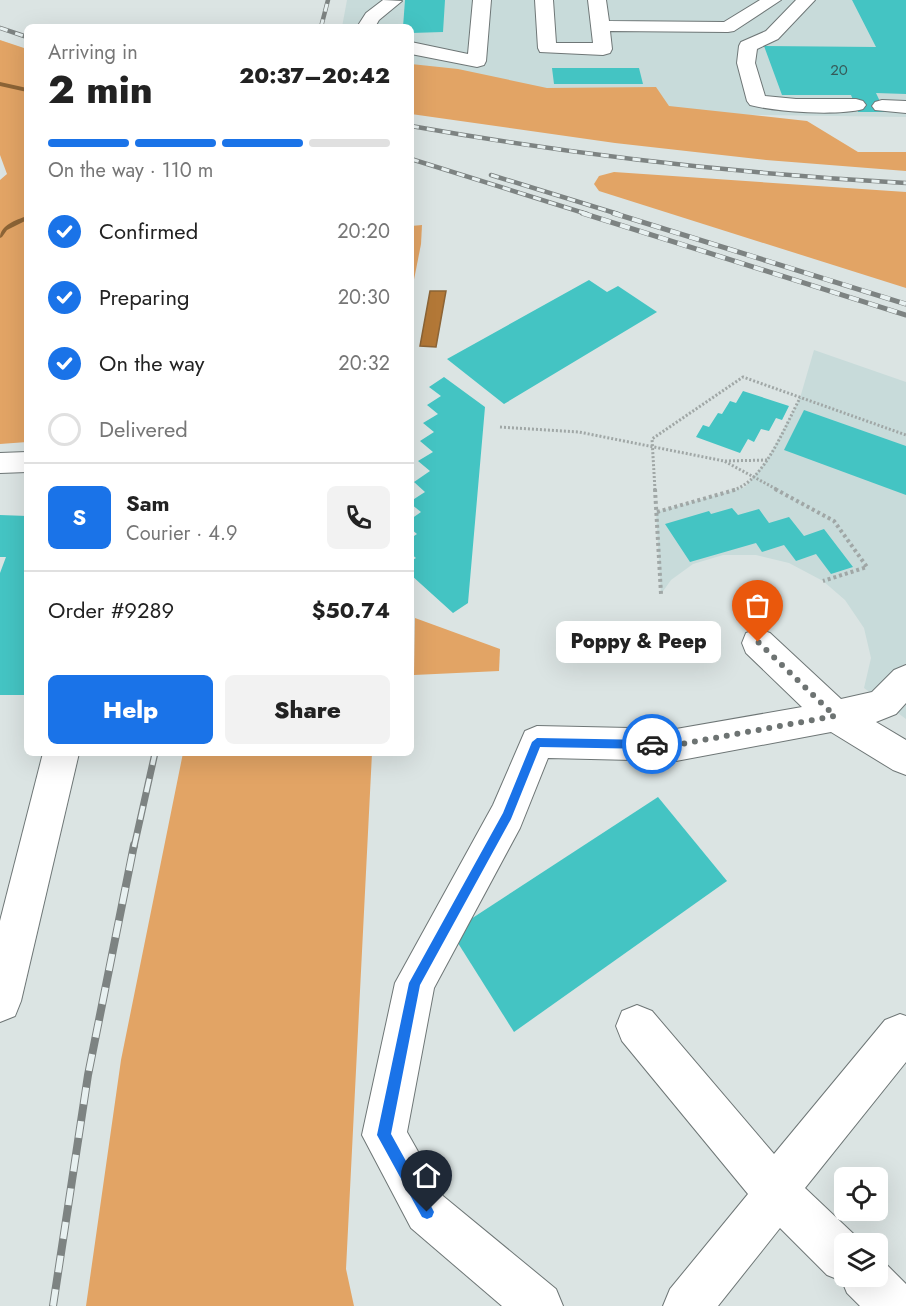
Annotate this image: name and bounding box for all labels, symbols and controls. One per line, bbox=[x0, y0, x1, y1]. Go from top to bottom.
text: Arriving in bbox=[48, 38, 138, 67]
text: 20:37–20:42 bbox=[239, 59, 390, 91]
house number: 20 bbox=[830, 59, 848, 81]
text: 2 min bbox=[48, 61, 153, 118]
text: On the way · 110 m bbox=[48, 156, 213, 185]
icon: check bbox=[48, 215, 81, 248]
text: Confirmed bbox=[99, 215, 198, 247]
text: 20:20 bbox=[337, 217, 390, 246]
icon: check bbox=[48, 281, 81, 314]
text: Preparing bbox=[99, 281, 190, 313]
text: 20:30 bbox=[338, 283, 390, 312]
icon: check bbox=[48, 347, 81, 380]
text: On the way bbox=[99, 347, 204, 379]
text: 20:32 bbox=[338, 349, 390, 378]
text: Delivered bbox=[99, 413, 188, 445]
button: phone bbox=[327, 486, 390, 549]
text: Sam bbox=[126, 487, 170, 519]
text: S bbox=[73, 501, 86, 533]
text: Courier · 4.9 bbox=[126, 519, 238, 548]
pin bbox=[732, 580, 783, 642]
icon: bag bbox=[741, 589, 774, 622]
text: Order #9289 bbox=[48, 594, 174, 626]
text: $50.74 bbox=[312, 594, 390, 626]
callout: Poppy & Peep bbox=[557, 621, 722, 663]
text: Poppy & Peep bbox=[570, 627, 707, 656]
button: Help bbox=[48, 675, 213, 744]
button: Share bbox=[225, 675, 390, 744]
courier bbox=[622, 714, 682, 774]
icon: car bbox=[636, 728, 669, 761]
pin bbox=[401, 1150, 452, 1212]
icon: home bbox=[410, 1159, 443, 1192]
map controls bbox=[834, 1167, 888, 1287]
button: locate bbox=[834, 1167, 888, 1221]
button: layers bbox=[834, 1233, 888, 1287]

